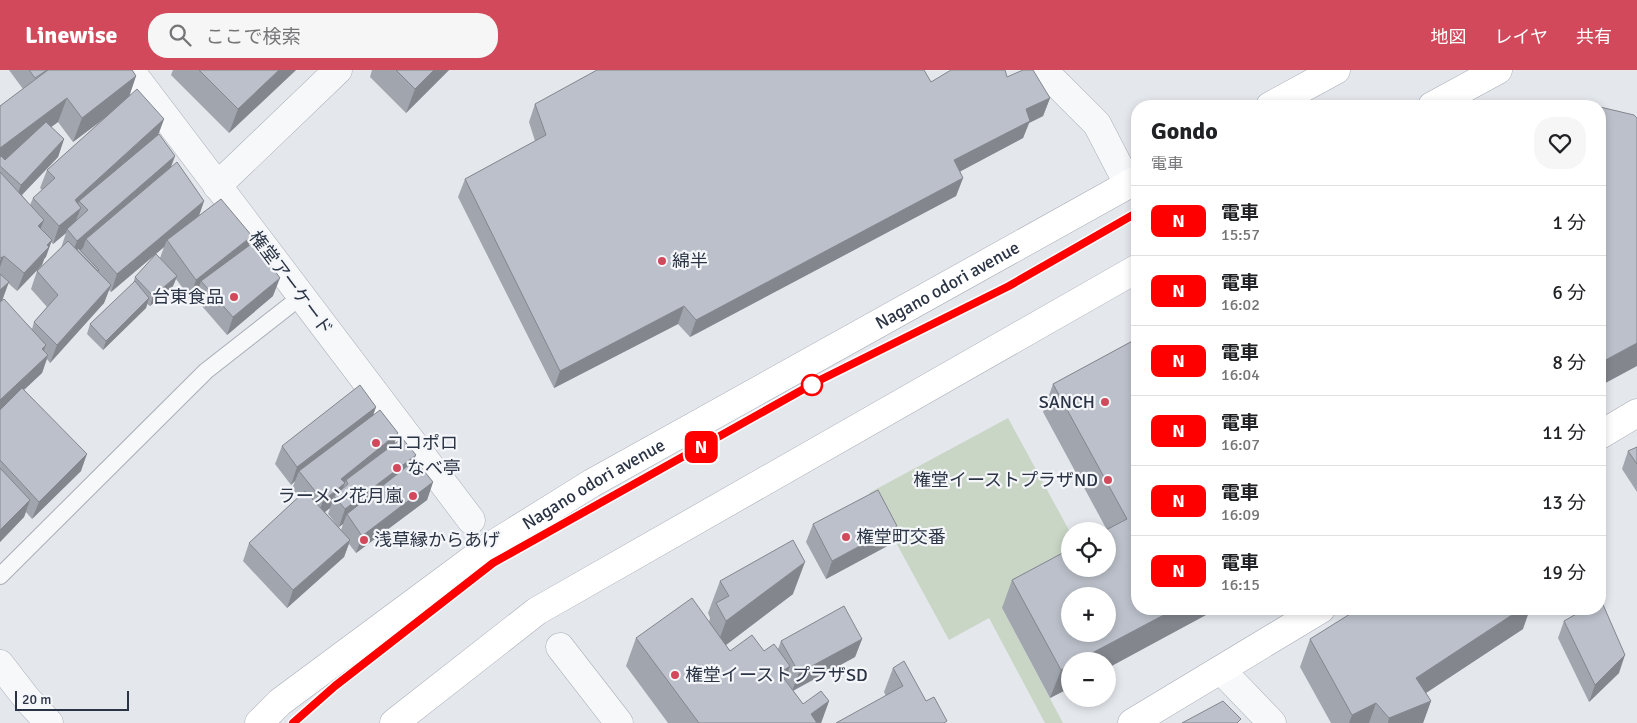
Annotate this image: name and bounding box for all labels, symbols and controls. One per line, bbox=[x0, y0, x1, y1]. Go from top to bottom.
search box bbox=[148, 13, 498, 58]
text: Linewise bbox=[25, 20, 118, 50]
icon: search bbox=[166, 21, 194, 49]
text: ここで検索 bbox=[206, 25, 301, 49]
text: 地図 bbox=[1431, 26, 1467, 48]
text: レイヤ bbox=[1495, 26, 1548, 48]
text: 共有 bbox=[1576, 26, 1612, 48]
text: Gondo bbox=[1151, 116, 1218, 146]
button: heart bbox=[1534, 117, 1586, 169]
text: 電車 bbox=[1151, 154, 1183, 174]
text: 電車 bbox=[1221, 201, 1259, 225]
text: N bbox=[1172, 210, 1185, 232]
text: 1 分 bbox=[1553, 211, 1586, 235]
text: 15:57 bbox=[1221, 225, 1260, 245]
street label: 権堂アーケード bbox=[245, 226, 337, 340]
street label: Nagano odori avenue bbox=[871, 236, 1023, 334]
place label: 綿半 bbox=[672, 250, 708, 272]
marker: 綿半 bbox=[656, 255, 668, 267]
text: 電車 bbox=[1221, 271, 1259, 295]
text: N bbox=[1172, 280, 1185, 302]
text: 6 分 bbox=[1553, 281, 1586, 305]
place label: 台東食品 bbox=[152, 286, 224, 308]
marker: 台東食品 bbox=[228, 291, 240, 303]
text: 16:02 bbox=[1221, 295, 1260, 315]
text: 電車 bbox=[1221, 341, 1259, 365]
text: N bbox=[1172, 350, 1185, 372]
text: 8 分 bbox=[1553, 351, 1586, 375]
text: 16:04 bbox=[1221, 365, 1260, 385]
unlabelled marker bbox=[801, 374, 823, 396]
place label: SANCH bbox=[1039, 391, 1095, 413]
marker: SANCH bbox=[1099, 396, 1111, 408]
text: 電車 bbox=[1221, 411, 1259, 435]
text: N bbox=[1172, 420, 1185, 442]
text: 11 分 bbox=[1542, 421, 1586, 445]
line badge: N bbox=[685, 431, 717, 463]
place label: ココポロ bbox=[386, 432, 458, 454]
street label: Nagano odori avenue bbox=[518, 434, 669, 535]
text: 16:07 bbox=[1221, 435, 1260, 455]
text: N bbox=[695, 436, 707, 458]
marker: ココポロ bbox=[370, 437, 382, 449]
place label: なべ亭 bbox=[407, 457, 461, 479]
marker: なべ亭 bbox=[391, 462, 403, 474]
place label: 権堂イーストプラザND bbox=[913, 469, 1098, 491]
marker: 権堂イーストプラザND bbox=[1102, 474, 1114, 486]
text: 電車 bbox=[1221, 481, 1259, 505]
place label: ラーメン花月嵐 bbox=[278, 485, 403, 507]
marker: ラーメン花月嵐 bbox=[407, 490, 419, 502]
text: N bbox=[1172, 490, 1185, 512]
text: 13 分 bbox=[1542, 491, 1586, 515]
text: 16:09 bbox=[1221, 505, 1260, 525]
map controls bbox=[1061, 522, 1116, 707]
button: locate bbox=[1061, 522, 1116, 577]
place label: 権堂町交番 bbox=[856, 526, 946, 548]
place label: 浅草縁からあげ bbox=[374, 529, 500, 551]
marker: 権堂町交番 bbox=[840, 531, 852, 543]
marker: 浅草縁からあげ bbox=[358, 534, 370, 546]
text: 電車 bbox=[1221, 551, 1259, 575]
text: N bbox=[1172, 560, 1185, 582]
text: 19 分 bbox=[1542, 561, 1586, 585]
text: 16:15 bbox=[1221, 575, 1260, 595]
button: + bbox=[1061, 587, 1116, 642]
button: − bbox=[1061, 652, 1116, 707]
place label: 権堂イーストプラザSD bbox=[685, 664, 868, 686]
marker: 権堂イーストプラザSD bbox=[669, 669, 681, 681]
scale bar bbox=[15, 688, 129, 711]
text: 20 m bbox=[22, 691, 51, 708]

